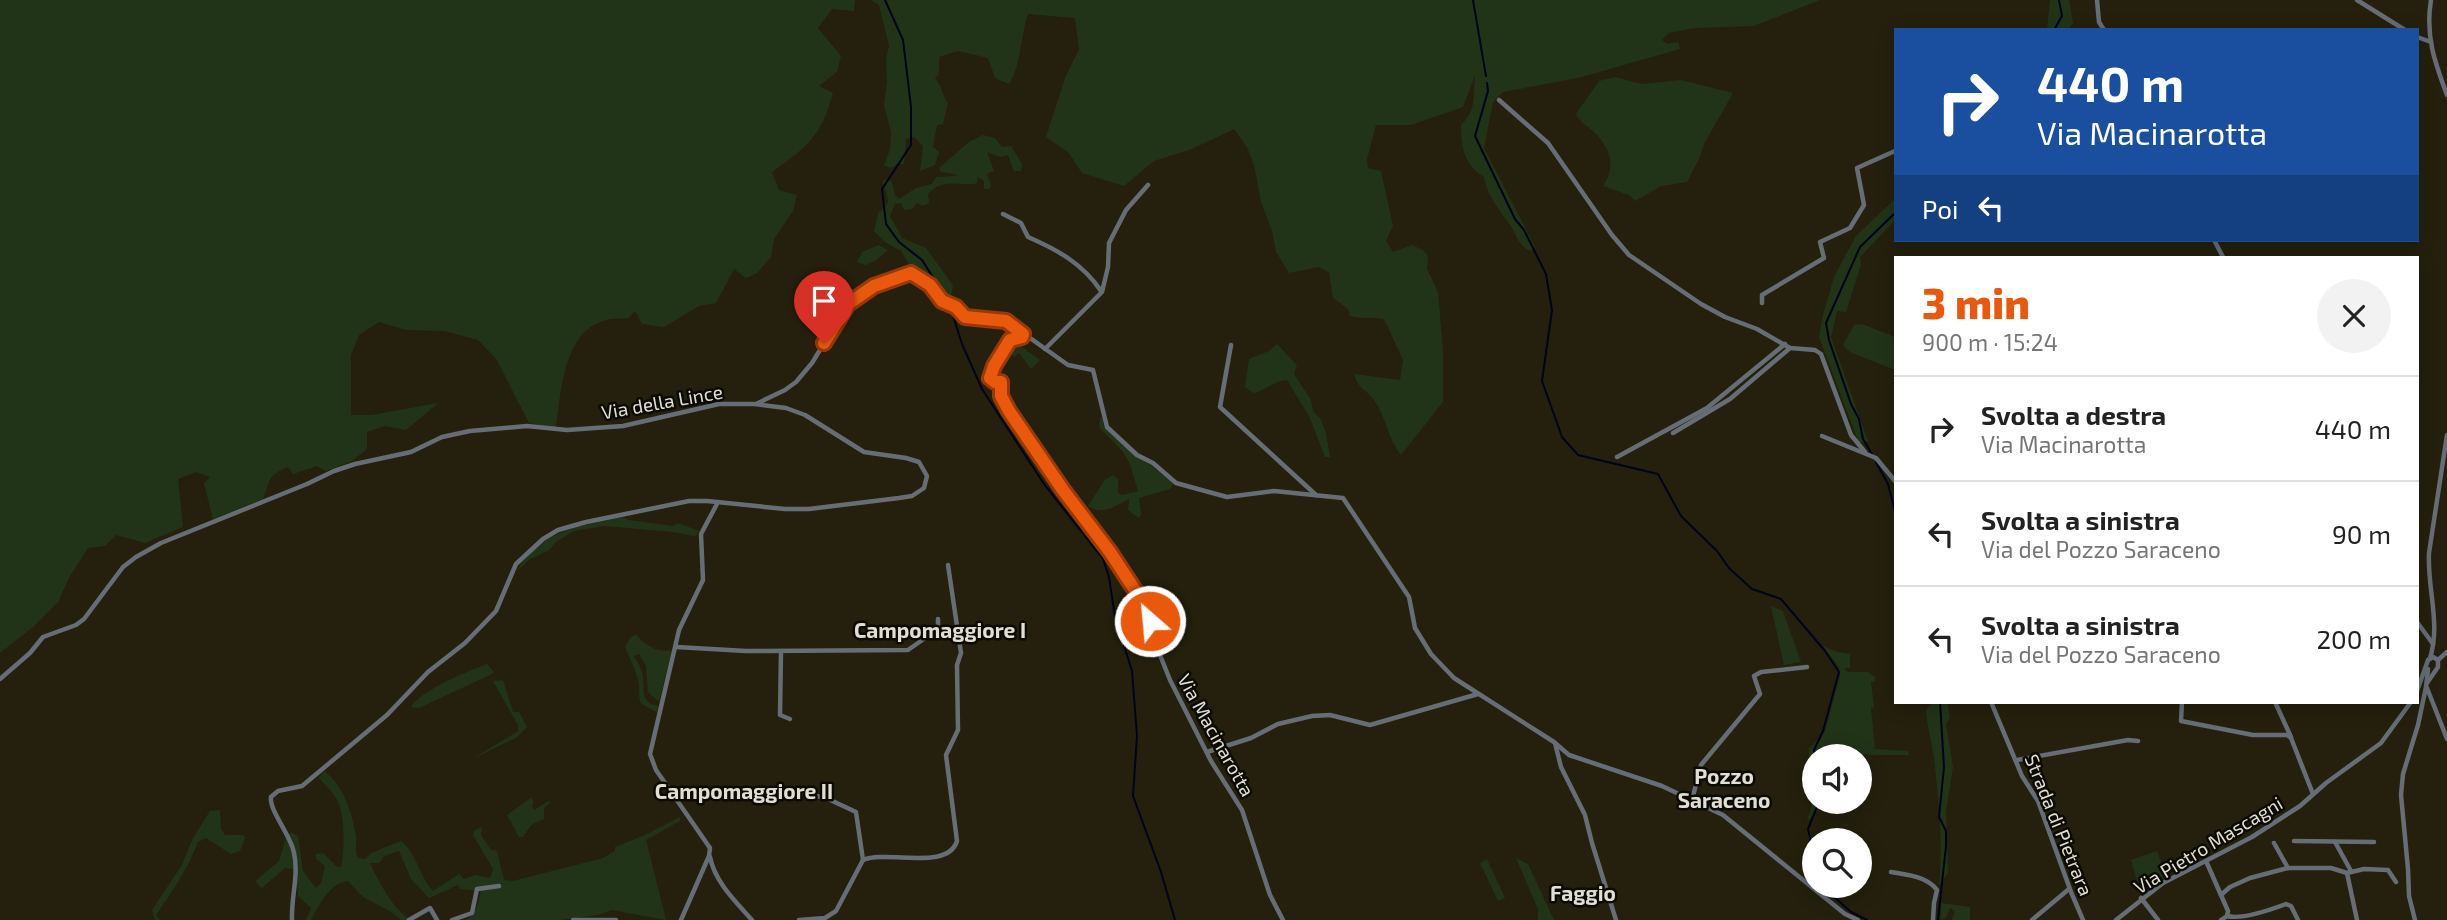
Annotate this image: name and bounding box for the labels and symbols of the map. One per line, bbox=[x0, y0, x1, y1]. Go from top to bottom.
pin bbox=[794, 271, 854, 343]
street label: Via della Lince bbox=[599, 380, 724, 424]
position arrow bbox=[1113, 584, 1187, 658]
district label: Campomaggiore I bbox=[854, 617, 1026, 642]
street label: Via Macinarotta bbox=[1173, 669, 1260, 800]
street label: Strada di Pietrara bbox=[2021, 751, 2098, 899]
district label: Pozzo Saraceno bbox=[1678, 763, 1770, 812]
district label: Campomaggiore II bbox=[655, 778, 833, 803]
street label: Via Pietro Mascagni bbox=[2129, 791, 2286, 898]
district label: Faggio bbox=[1550, 880, 1616, 905]

